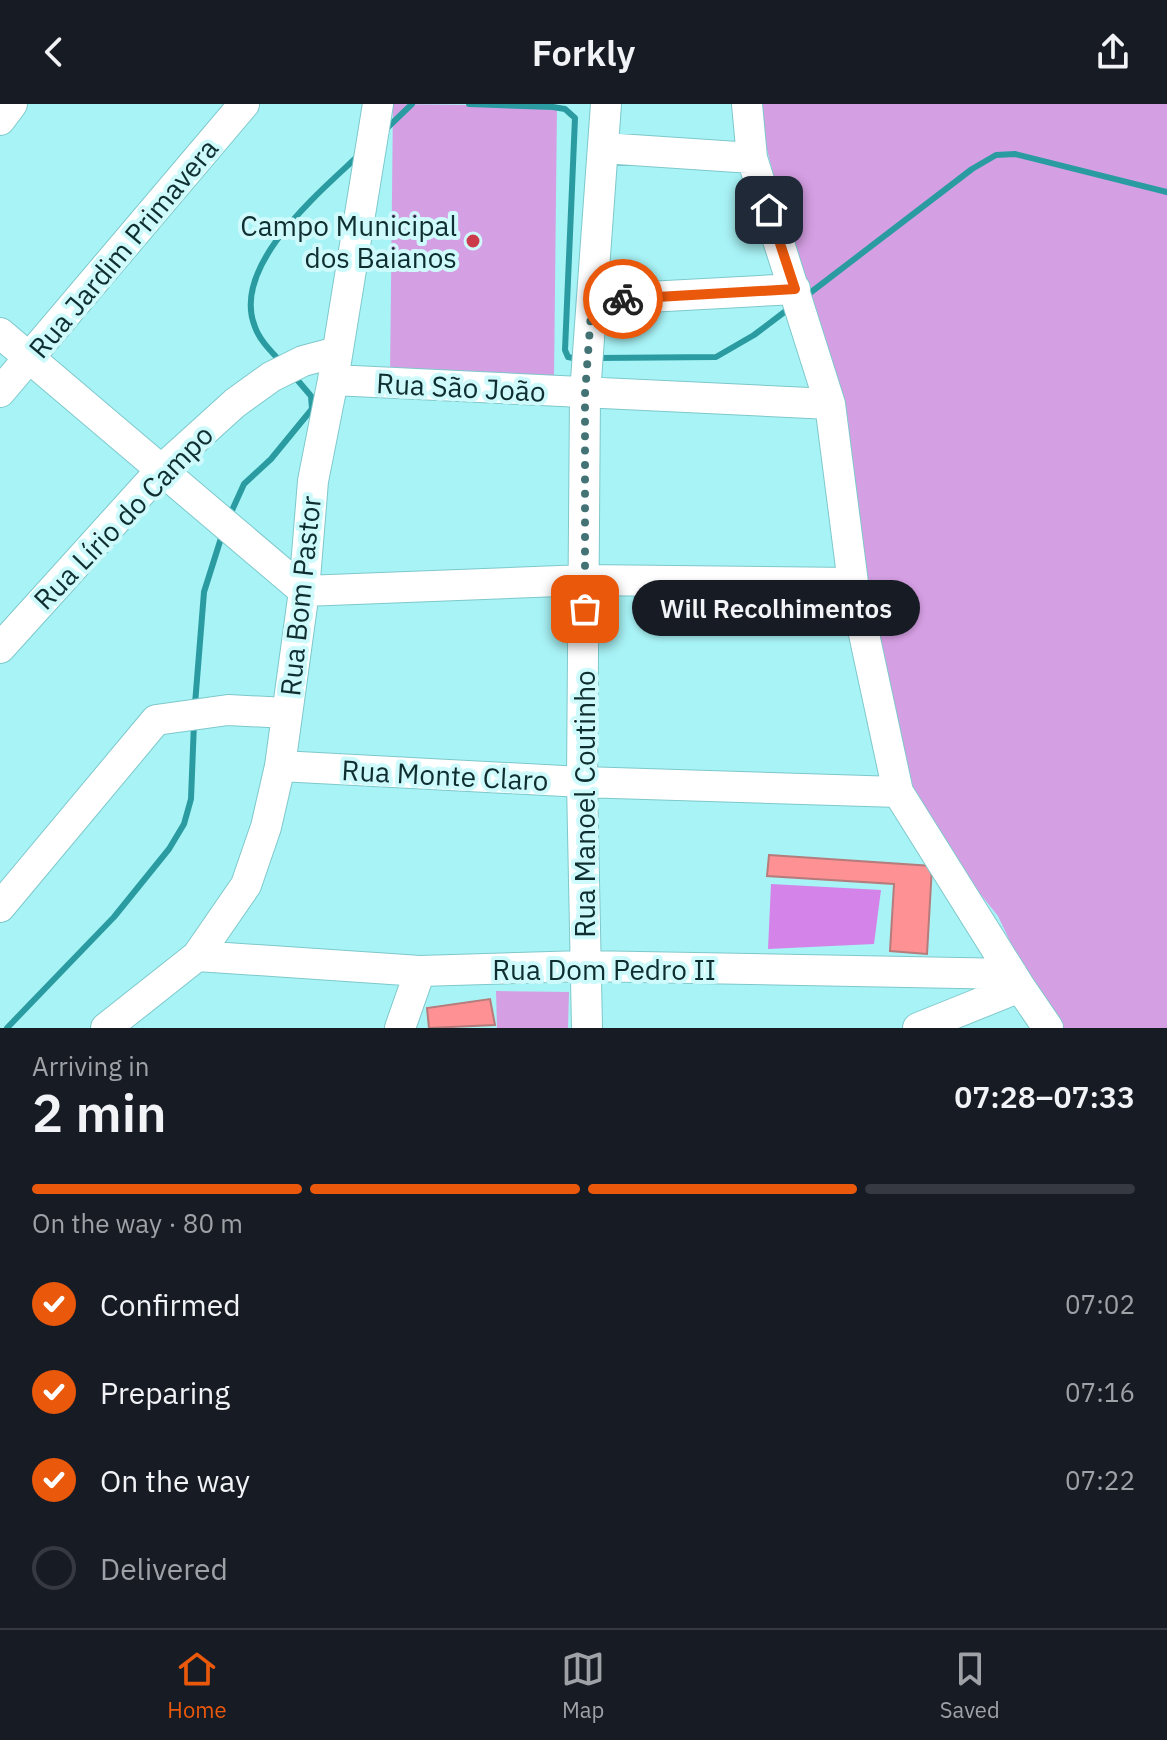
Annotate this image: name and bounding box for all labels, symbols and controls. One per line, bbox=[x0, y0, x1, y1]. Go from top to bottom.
text: Forkly bbox=[532, 29, 635, 76]
icon: back bbox=[32, 30, 76, 74]
icon: share bbox=[1091, 30, 1135, 74]
street label: Rua Jardim Primavera bbox=[20, 130, 226, 366]
pin bbox=[735, 176, 803, 244]
icon: home bbox=[747, 188, 791, 232]
place label: Campo Municipal dos Baianos bbox=[240, 207, 457, 276]
marker: Campo Municipal dos Baianos bbox=[464, 232, 482, 250]
courier bbox=[583, 259, 663, 339]
icon: bike bbox=[601, 277, 645, 321]
street label: Rua São João bbox=[375, 364, 547, 410]
street label: Rua Lírio do Campo bbox=[25, 417, 221, 617]
street label: Rua Bom Pastor bbox=[271, 494, 329, 698]
pin bbox=[551, 575, 619, 643]
callout: Will Recolhimentos bbox=[633, 581, 921, 637]
icon: bag bbox=[563, 587, 607, 631]
text: Will Recolhimentos bbox=[660, 591, 892, 625]
street label: Rua Manoel Coutinho bbox=[566, 670, 603, 938]
street label: Rua Monte Claro bbox=[341, 751, 549, 799]
street label: Rua Dom Pedro II bbox=[492, 951, 716, 988]
text: Arriving in bbox=[32, 1049, 149, 1083]
text: 07:28–07:33 bbox=[954, 1077, 1135, 1116]
text: 2 min bbox=[32, 1079, 167, 1146]
text: On the way · 80 m bbox=[32, 1206, 243, 1240]
icon: check bbox=[32, 1282, 76, 1326]
text: Confirmed bbox=[100, 1285, 241, 1324]
text: 07:02 bbox=[1065, 1287, 1135, 1321]
icon: check bbox=[32, 1370, 76, 1414]
text: Preparing bbox=[100, 1373, 230, 1412]
text: 07:16 bbox=[1065, 1375, 1135, 1409]
icon: check bbox=[32, 1458, 76, 1502]
text: On the way bbox=[100, 1461, 250, 1500]
text: 07:22 bbox=[1065, 1463, 1135, 1497]
text: Delivered bbox=[100, 1549, 228, 1588]
tab: Home bbox=[167, 1647, 227, 1724]
tab: Map bbox=[561, 1647, 605, 1724]
tab: Saved bbox=[940, 1647, 1000, 1724]

